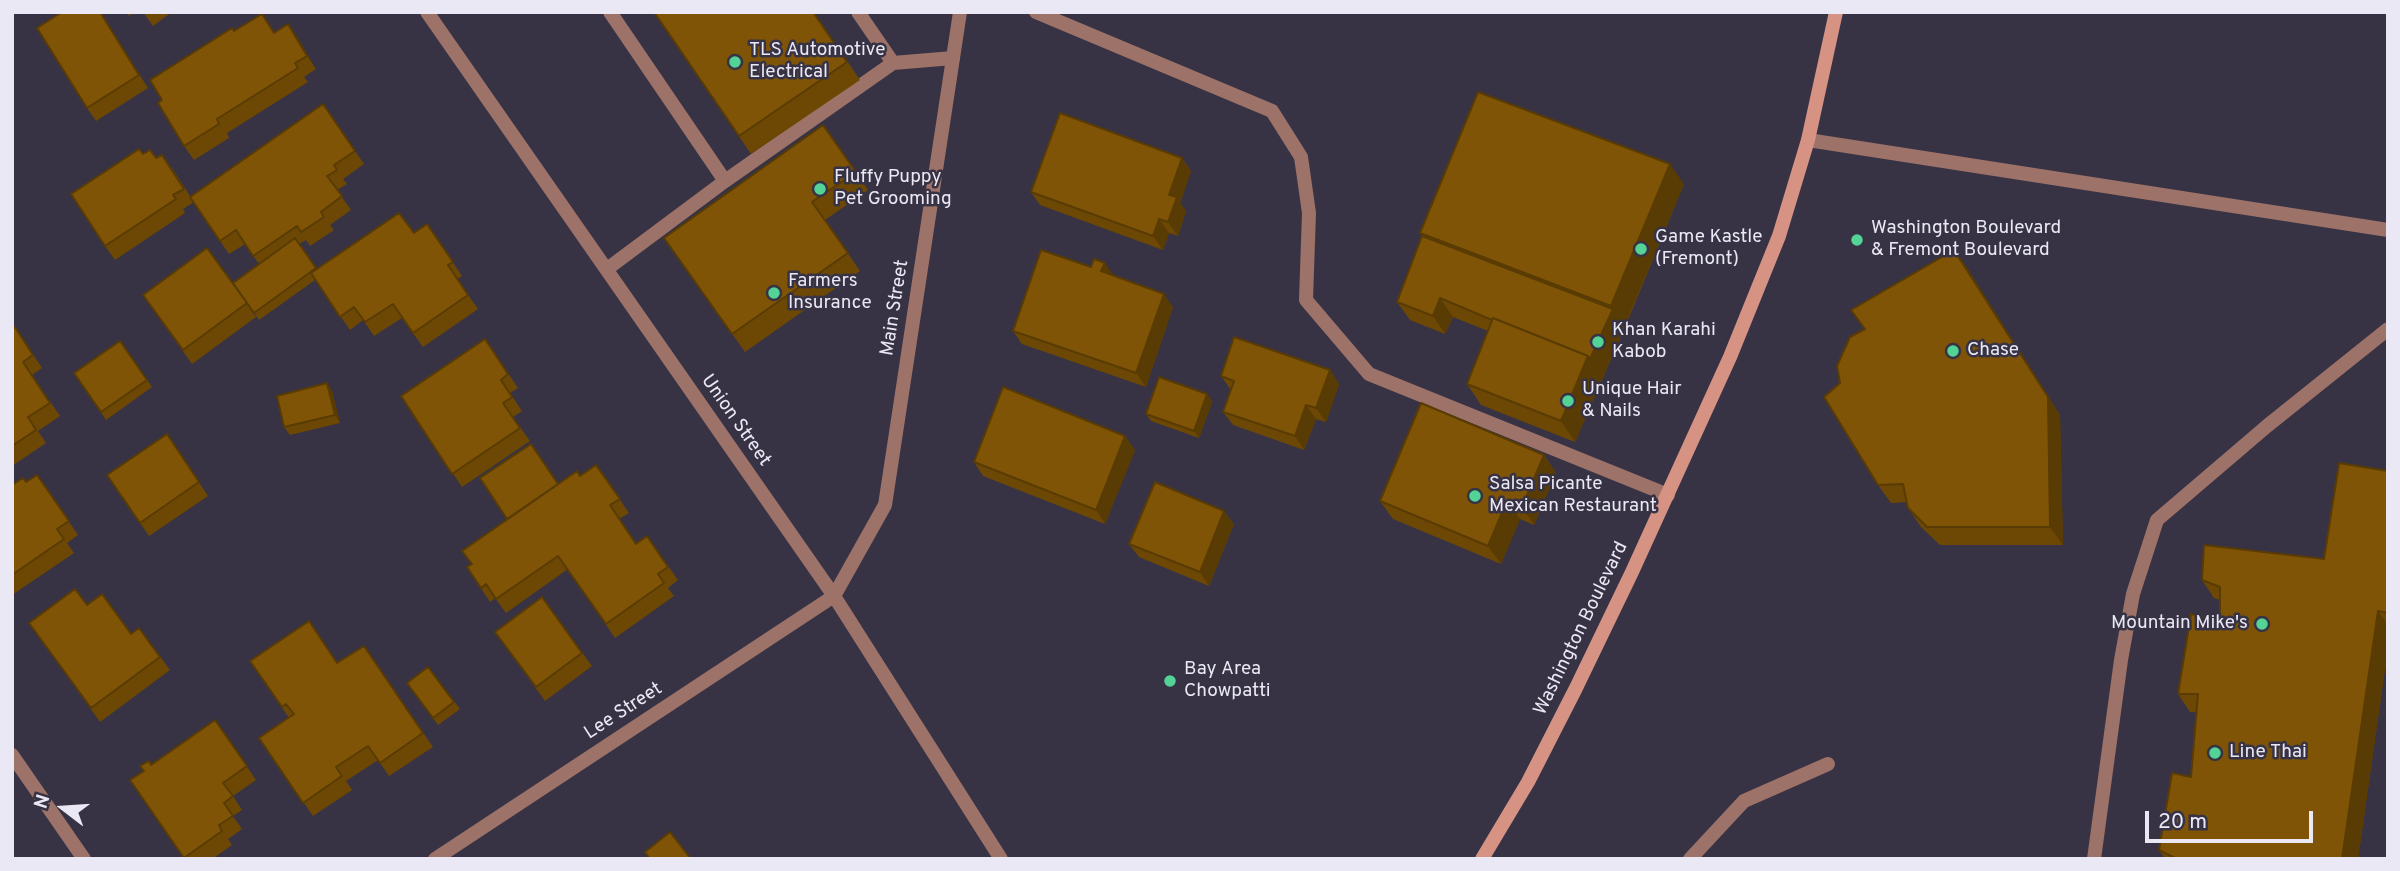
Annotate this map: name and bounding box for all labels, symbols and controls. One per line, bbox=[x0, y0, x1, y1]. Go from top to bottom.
place label: TLS Automotive Electrical bbox=[749, 40, 886, 84]
marker: TLS Automotive Electrical bbox=[727, 54, 743, 70]
place label: Fluffy Puppy Pet Grooming bbox=[834, 167, 952, 211]
marker: Fluffy Puppy Pet Grooming bbox=[812, 181, 828, 197]
place label: Washington Boulevard & Fremont Boulevard bbox=[1871, 218, 2061, 262]
place label: Game Kastle (Fremont) bbox=[1655, 227, 1762, 271]
marker: Washington Boulevard & Fremont Boulevard bbox=[1849, 232, 1865, 248]
marker: Game Kastle (Fremont) bbox=[1633, 241, 1649, 257]
street label: Main Street bbox=[877, 258, 915, 358]
place label: Farmers Insurance bbox=[788, 271, 872, 315]
marker: Farmers Insurance bbox=[766, 285, 782, 301]
place label: Khan Karahi Kabob bbox=[1612, 320, 1716, 364]
marker: Khan Karahi Kabob bbox=[1590, 334, 1606, 350]
place label: Chase bbox=[1967, 340, 2019, 362]
marker: Chase bbox=[1945, 343, 1961, 359]
street label: Union Street bbox=[695, 371, 775, 471]
place label: Unique Hair & Nails bbox=[1582, 379, 1682, 423]
marker: Unique Hair & Nails bbox=[1560, 393, 1576, 409]
place label: Salsa Picante Mexican Restaurant bbox=[1489, 474, 1657, 518]
marker: Salsa Picante Mexican Restaurant bbox=[1467, 488, 1483, 504]
street label: Washington Boulevard bbox=[1530, 539, 1634, 719]
place label: Mountain Mike's bbox=[2111, 613, 2248, 635]
marker: Mountain Mike's bbox=[2254, 616, 2270, 632]
place label: Bay Area Chowpatti bbox=[1184, 659, 1271, 703]
marker: Bay Area Chowpatti bbox=[1162, 673, 1178, 689]
street label: Lee Street bbox=[581, 678, 667, 746]
place label: Line Thai bbox=[2229, 742, 2307, 764]
marker: Line Thai bbox=[2207, 745, 2223, 761]
north arrow bbox=[28, 773, 98, 843]
text: N bbox=[29, 792, 56, 812]
scale bar bbox=[2148, 798, 2316, 842]
text: 20 m bbox=[2158, 809, 2207, 836]

